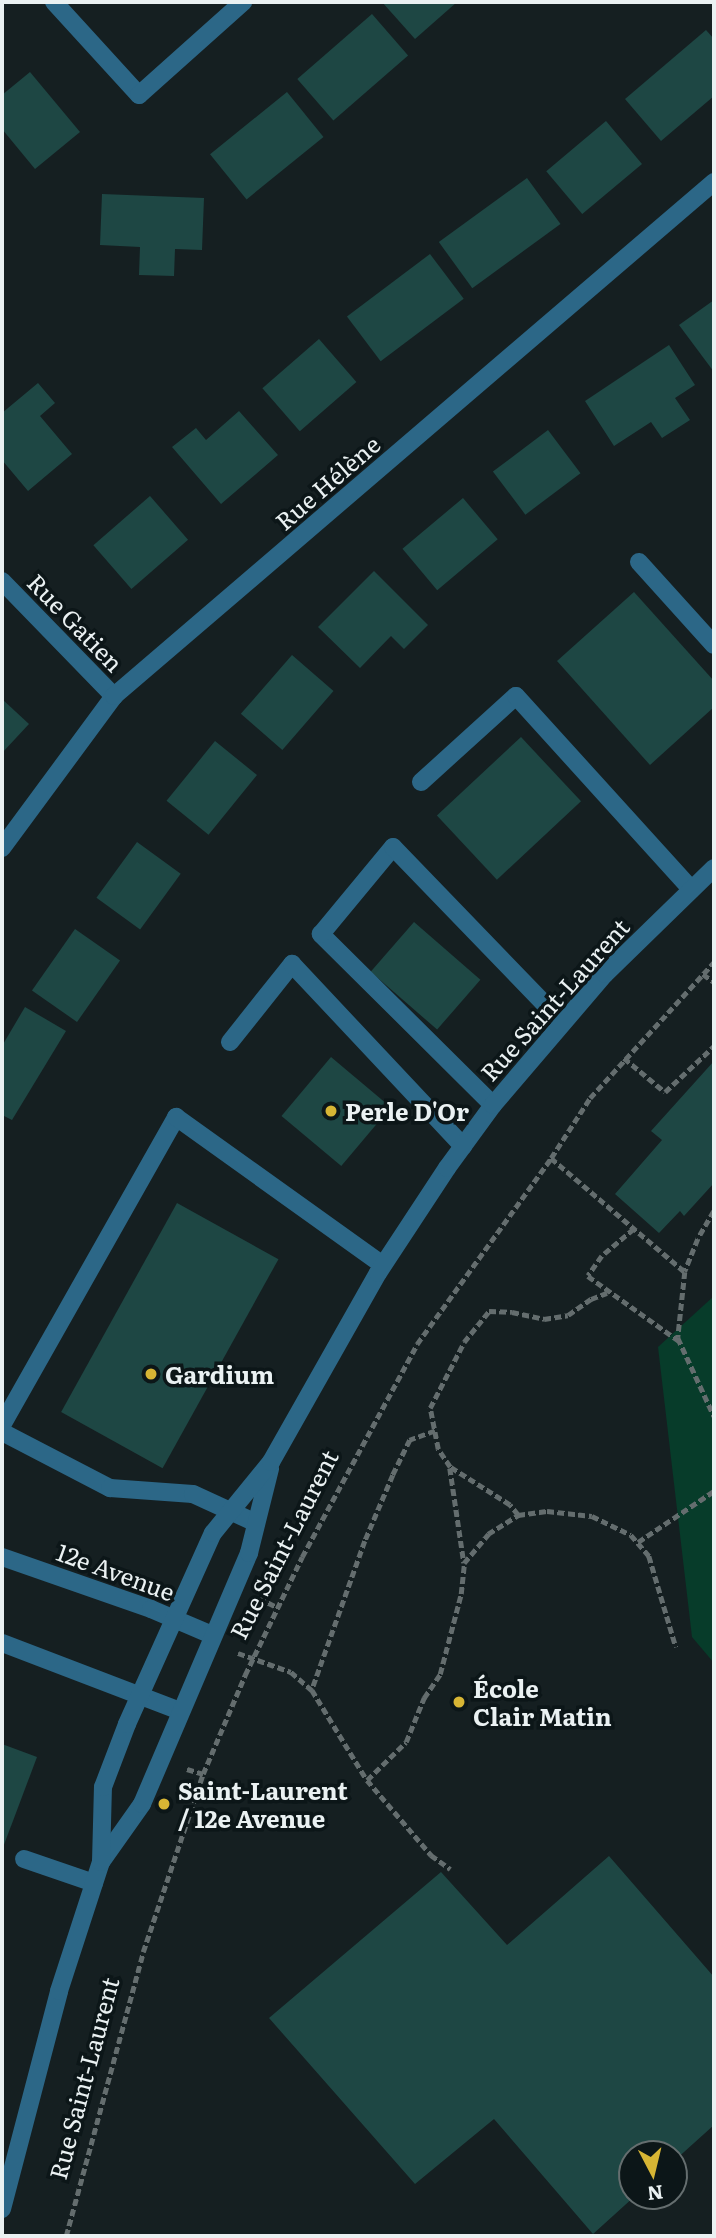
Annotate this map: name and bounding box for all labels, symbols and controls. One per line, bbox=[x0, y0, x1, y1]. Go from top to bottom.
street label: Rue Hélène bbox=[269, 429, 385, 535]
street label: Rue Gatien bbox=[22, 567, 130, 677]
street label: Rue Saint-Laurent bbox=[474, 912, 634, 1086]
place label: Perle D'Or bbox=[345, 1097, 469, 1125]
marker: Perle D'Or bbox=[323, 1103, 339, 1119]
place label: Gardium bbox=[165, 1360, 274, 1388]
marker: Gardium bbox=[143, 1366, 159, 1382]
street label: Rue Saint-Laurent bbox=[223, 1445, 343, 1643]
street label: 12e Avenue bbox=[53, 1536, 179, 1606]
place label: École Clair Matin bbox=[473, 1674, 612, 1730]
marker: École Clair Matin bbox=[451, 1694, 467, 1710]
place label: Saint-Laurent / 12e Avenue bbox=[178, 1776, 348, 1832]
marker: Saint-Laurent / 12e Avenue bbox=[156, 1796, 172, 1812]
street label: Rue Saint-Laurent bbox=[42, 1974, 124, 2182]
north arrow bbox=[618, 2140, 688, 2210]
text: N bbox=[646, 2179, 665, 2209]

